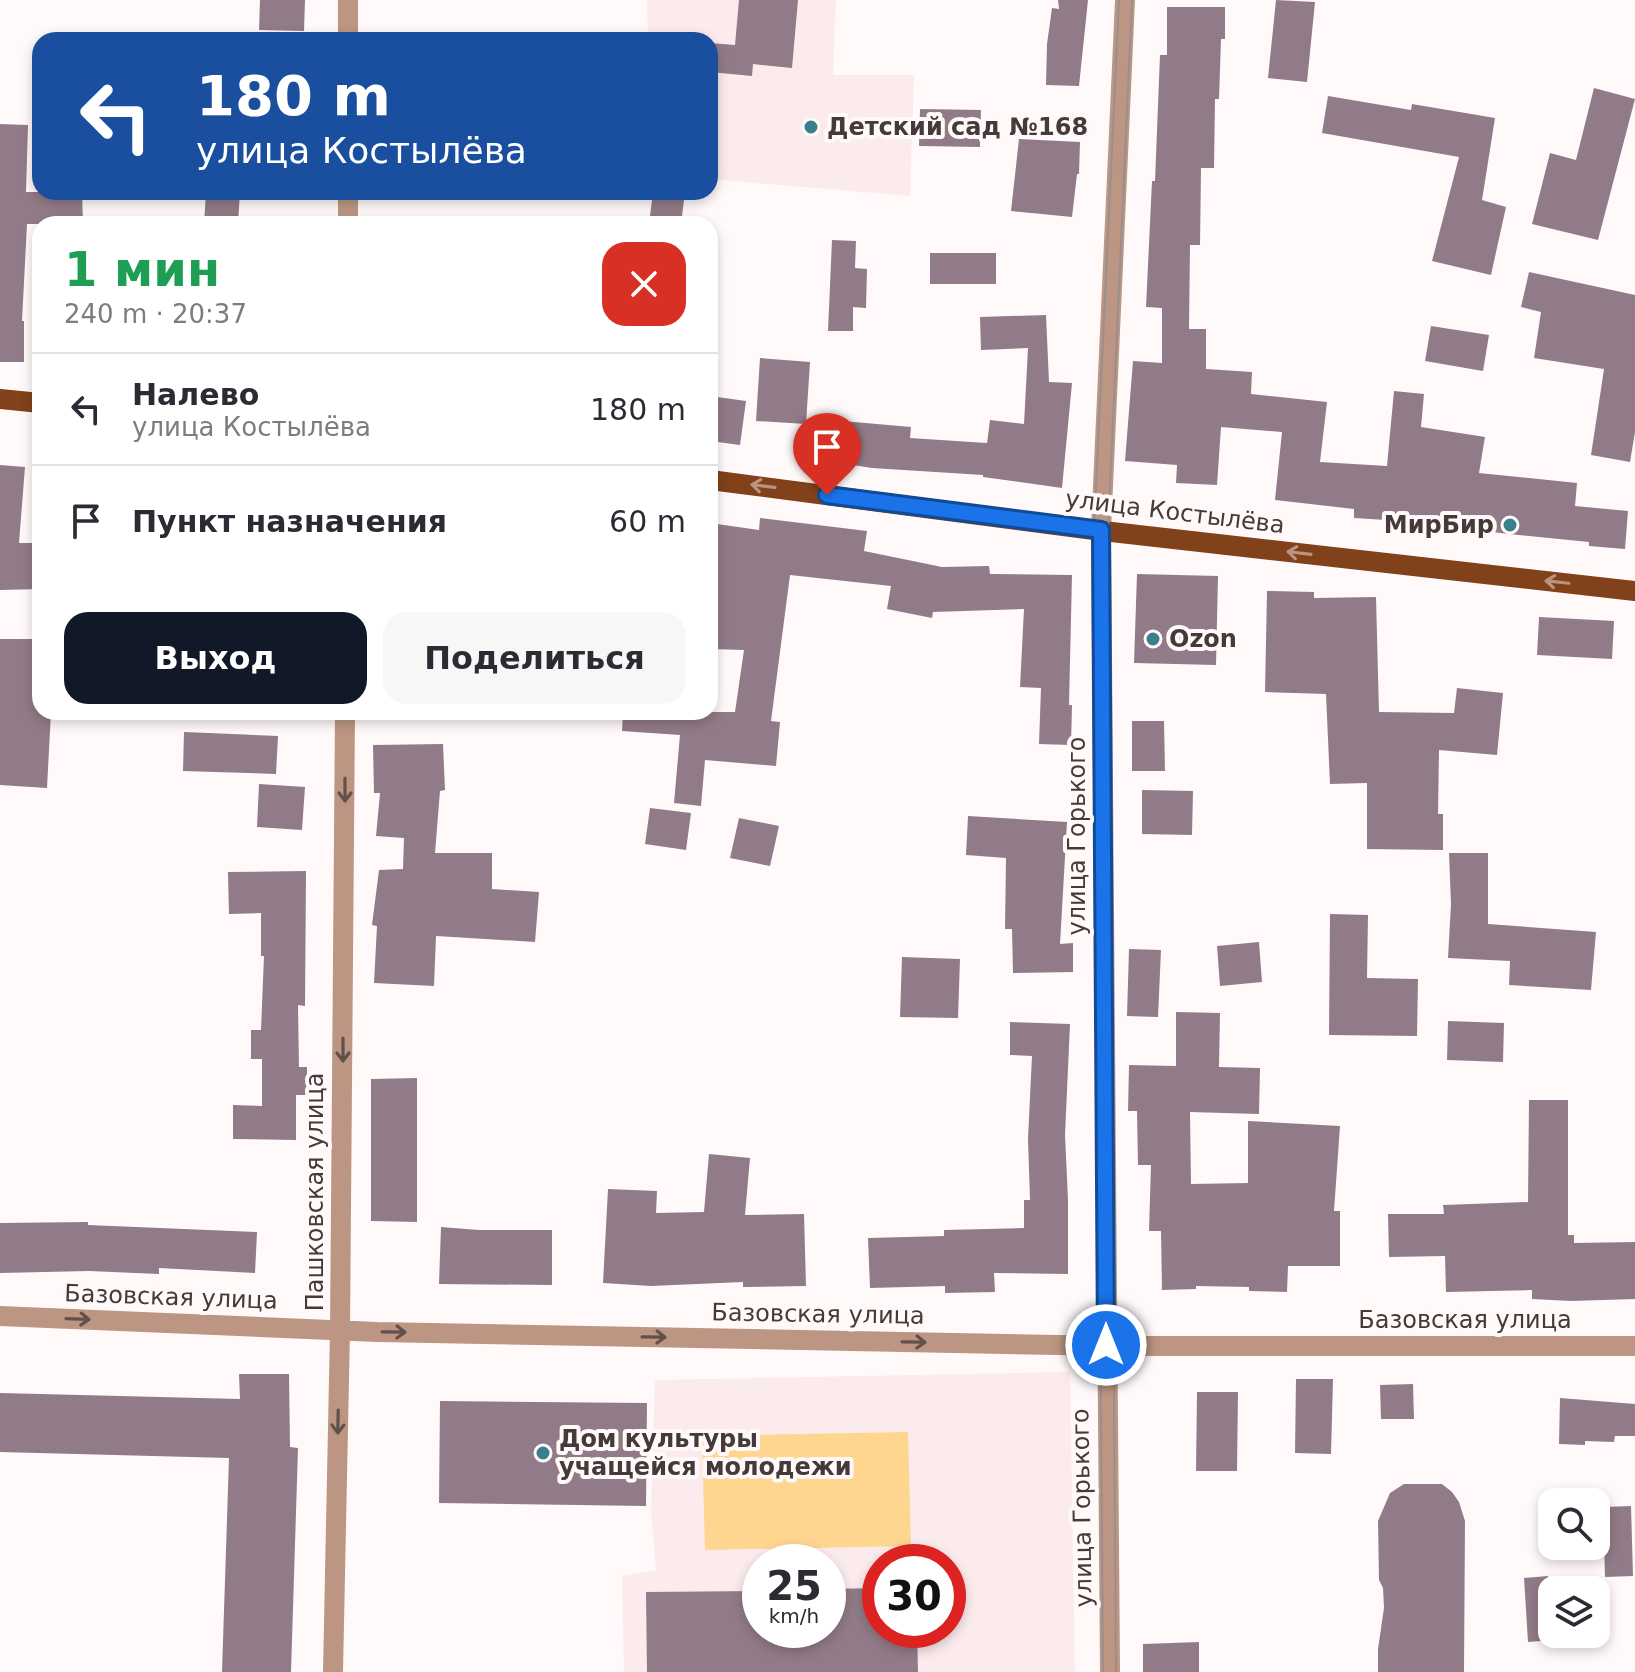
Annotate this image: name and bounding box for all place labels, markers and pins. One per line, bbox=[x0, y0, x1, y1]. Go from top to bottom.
place label: Детский сад №168 bbox=[827, 113, 1088, 141]
marker: Детский сад №168 bbox=[802, 118, 820, 136]
pin bbox=[793, 413, 861, 495]
place label: МирБир bbox=[1384, 511, 1494, 539]
marker: МирБир bbox=[1501, 516, 1519, 534]
place label: Ozon bbox=[1169, 625, 1237, 653]
marker: Ozon bbox=[1144, 630, 1162, 648]
place label: Дом культуры учащейся молодежи bbox=[559, 1425, 851, 1481]
marker: Дом культуры учащейся молодежи bbox=[534, 1444, 552, 1462]

